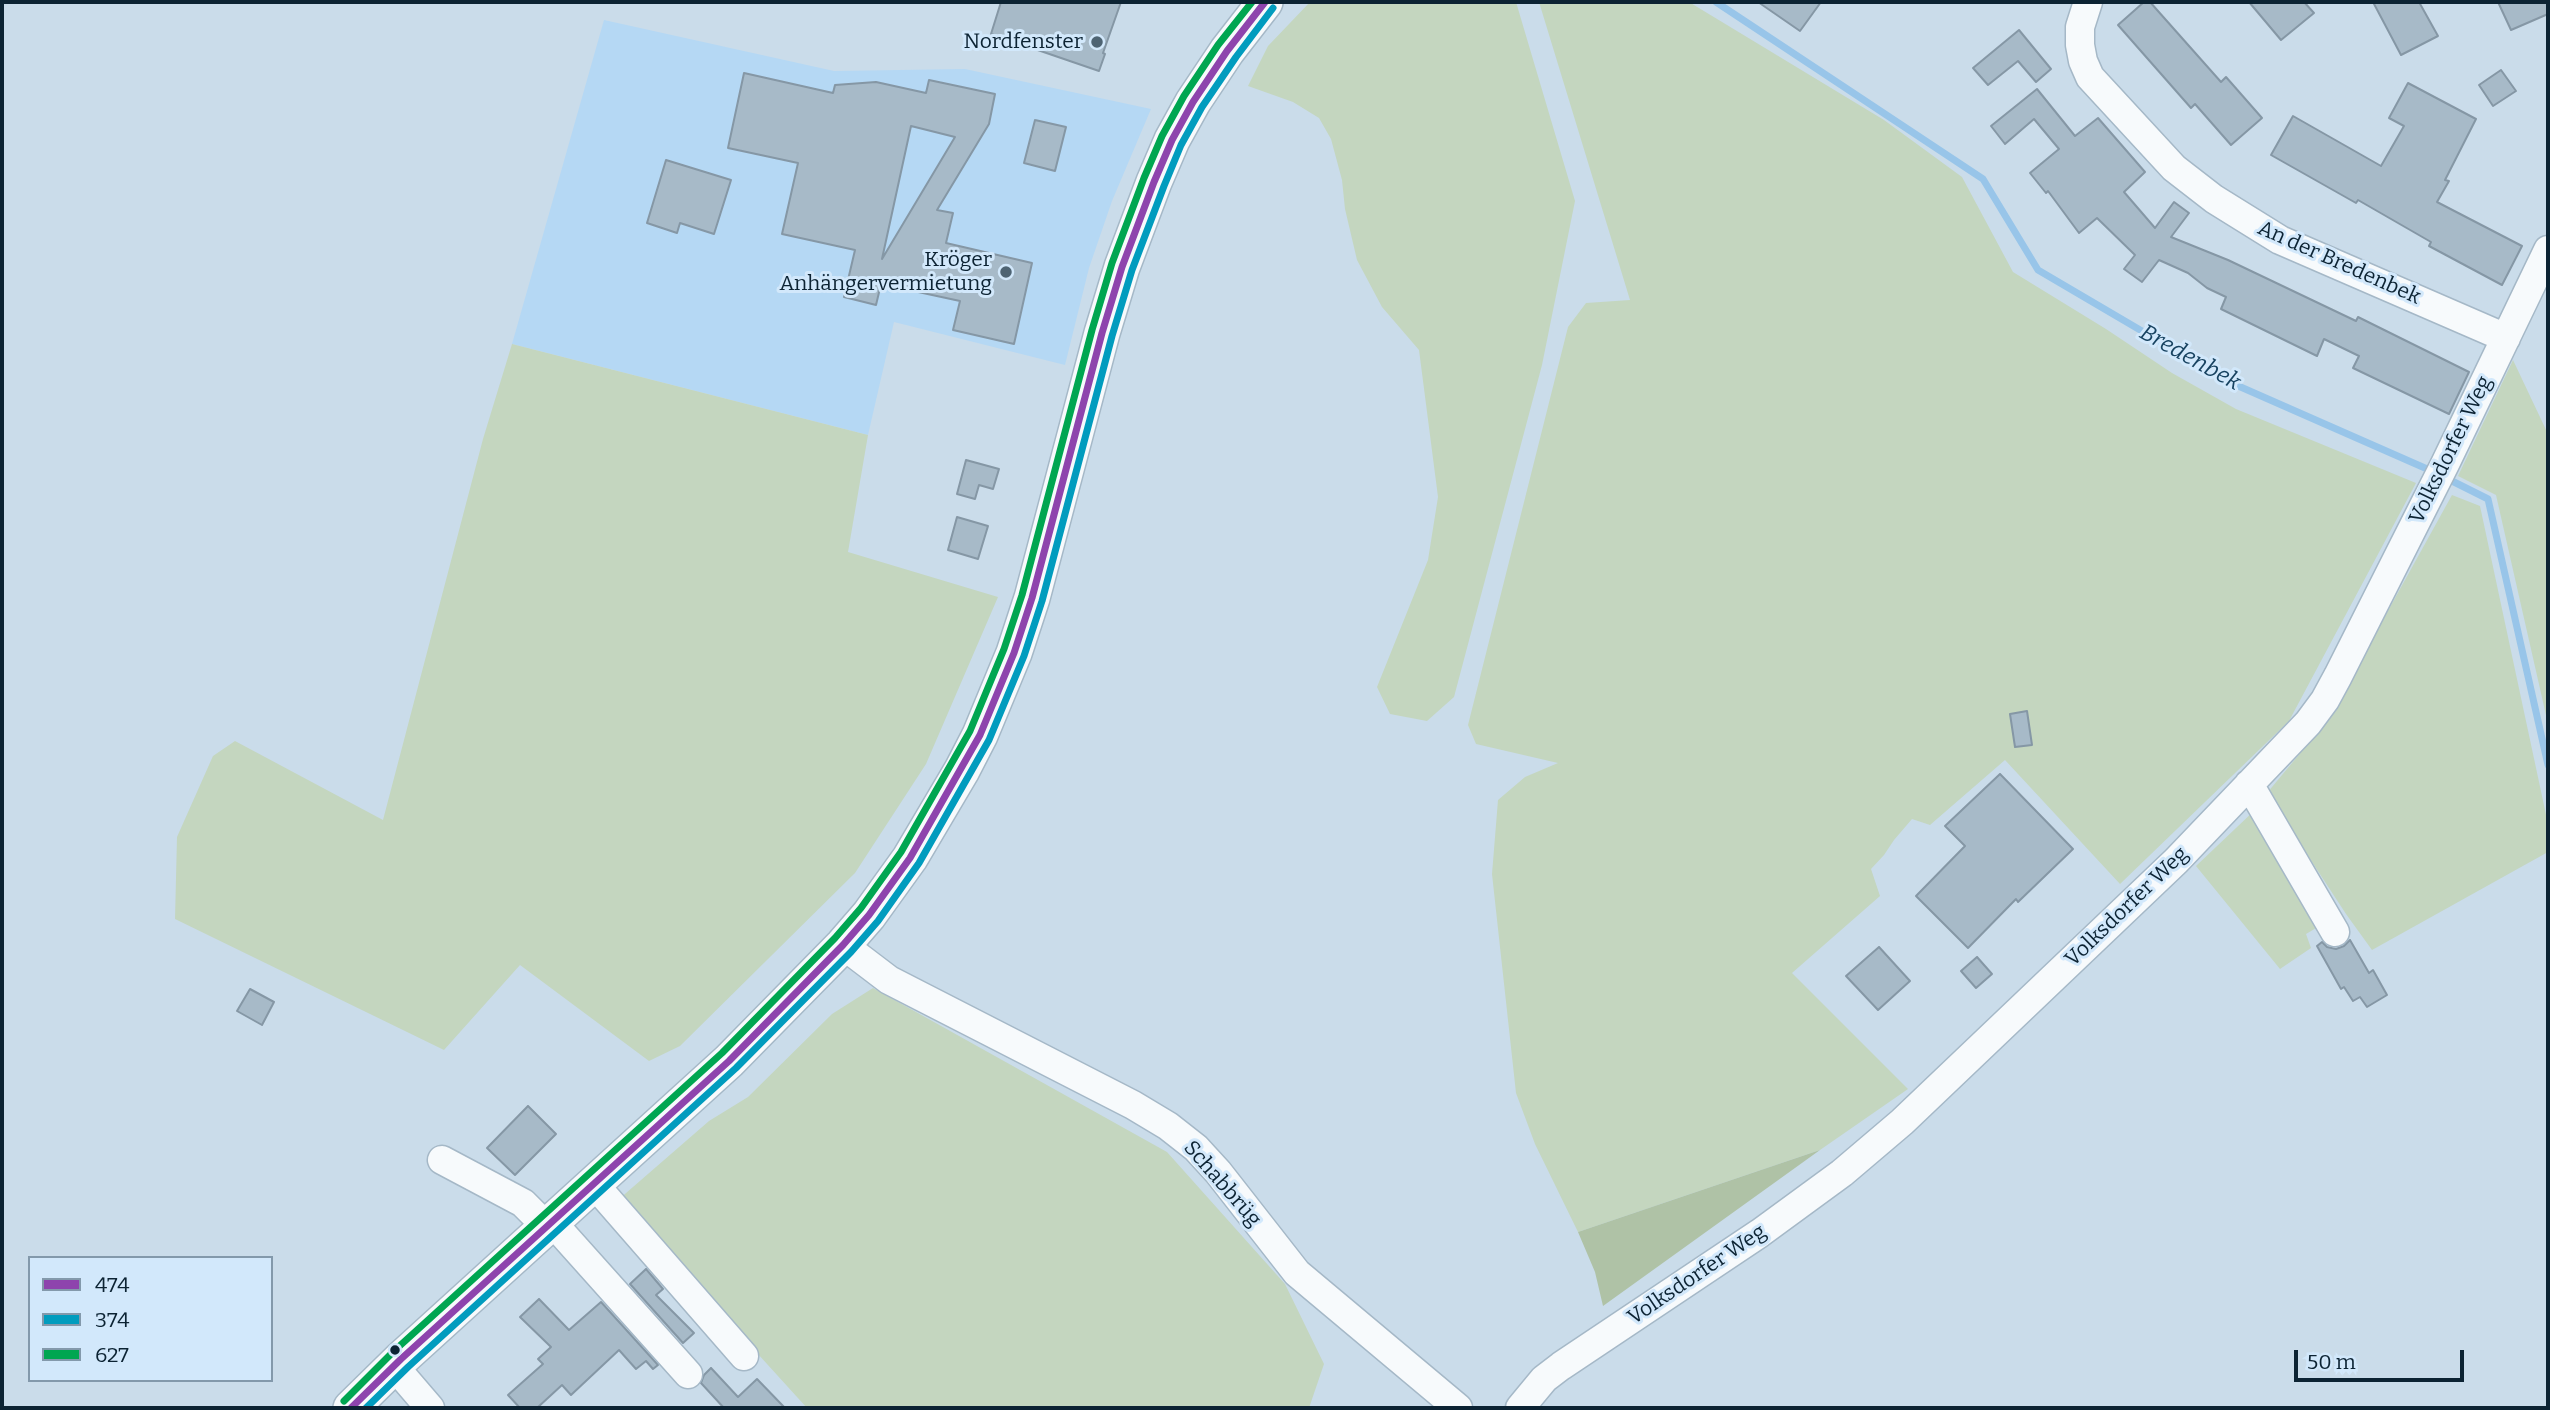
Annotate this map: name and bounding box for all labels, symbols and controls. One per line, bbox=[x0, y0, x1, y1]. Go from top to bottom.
place label: Nordfenster bbox=[963, 29, 1083, 55]
marker: Nordfenster bbox=[1089, 34, 1105, 50]
street label: An der Bredenbek bbox=[2254, 216, 2424, 310]
place label: Kröger Anhängervermietung bbox=[779, 247, 992, 297]
marker: Kröger Anhängervermietung bbox=[998, 264, 1014, 280]
water label: Bredenbek bbox=[2135, 319, 2245, 397]
street label: Volksdorfer Weg bbox=[2404, 372, 2498, 528]
street label: Volksdorfer Weg bbox=[2060, 842, 2194, 972]
street label: Schabbrüg bbox=[1178, 1136, 1266, 1232]
street label: Volksdorfer Weg bbox=[1623, 1219, 1771, 1331]
legend bbox=[28, 1256, 273, 1382]
text: 474 bbox=[95, 1272, 130, 1298]
text: 374 bbox=[95, 1307, 130, 1333]
scale bar bbox=[2298, 1336, 2468, 1380]
text: 627 bbox=[95, 1342, 129, 1368]
unlabelled marker bbox=[388, 1343, 402, 1357]
text: 50 m bbox=[2307, 1349, 2356, 1375]

